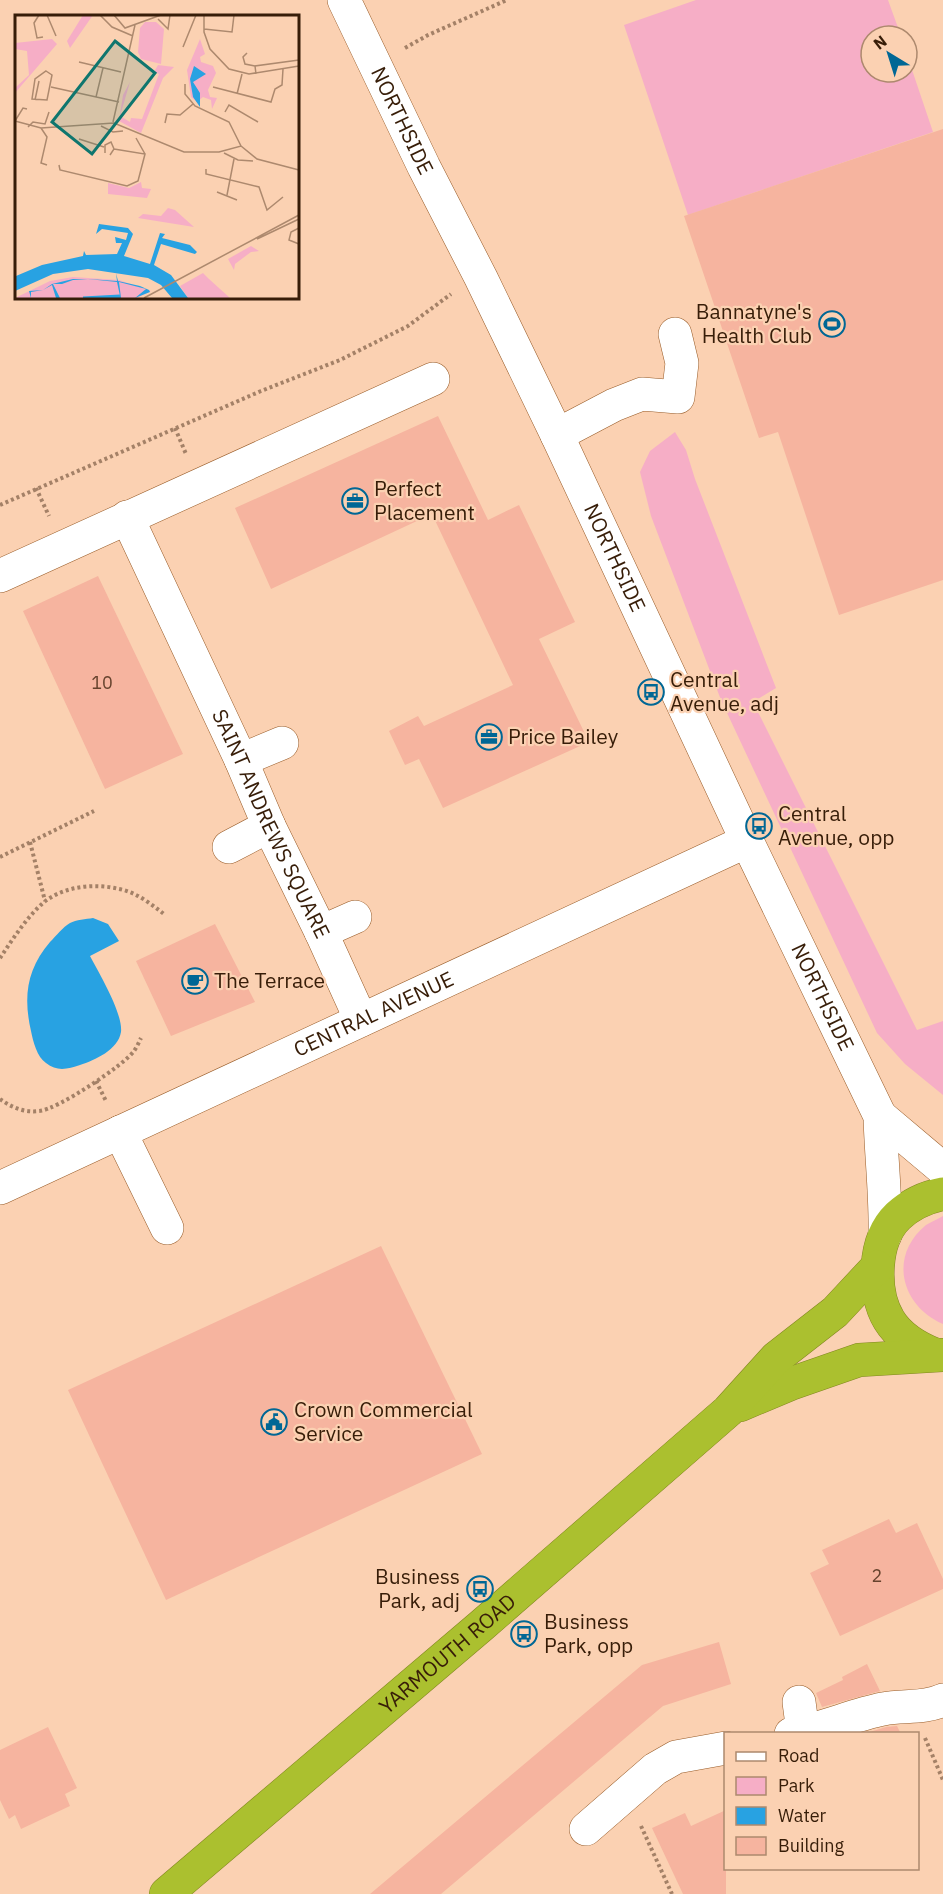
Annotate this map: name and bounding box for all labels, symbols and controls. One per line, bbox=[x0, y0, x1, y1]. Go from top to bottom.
inset map bbox=[15, 15, 298, 298]
north arrow bbox=[859, 24, 919, 84]
text: N bbox=[869, 31, 890, 54]
street label: NORTHSIDE bbox=[365, 62, 441, 179]
place label: Bannatyne's Health Club bbox=[696, 297, 812, 349]
sports icon: Bannatyne's Health Club bbox=[817, 309, 847, 339]
place label: Perfect Placement bbox=[374, 474, 475, 526]
office icon: Perfect Placement bbox=[340, 486, 370, 516]
street label: NORTHSIDE bbox=[578, 499, 653, 616]
place label: Central Avenue, adj bbox=[670, 665, 779, 717]
house number: 10 bbox=[91, 671, 113, 694]
bus stop icon: Central Avenue, adj bbox=[636, 677, 666, 707]
street label: SAINT ANDREWS SQUARE bbox=[206, 704, 337, 943]
office icon: Price Bailey bbox=[474, 722, 504, 752]
place label: Price Bailey bbox=[508, 722, 619, 750]
place label: Central Avenue, opp bbox=[778, 799, 895, 851]
bus stop icon: Central Avenue, opp bbox=[744, 811, 774, 841]
street label: NORTHSIDE bbox=[785, 938, 861, 1055]
street label: CENTRAL AVENUE bbox=[289, 964, 458, 1063]
cafe icon: The Terrace bbox=[180, 966, 210, 996]
place label: The Terrace bbox=[214, 966, 325, 994]
place label: Crown Commercial Service bbox=[294, 1395, 473, 1447]
public building icon: Crown Commercial Service bbox=[259, 1407, 289, 1437]
place label: Business Park, adj bbox=[375, 1562, 460, 1614]
house number: 2 bbox=[872, 1564, 882, 1587]
bus stop icon: Business Park, adj bbox=[465, 1574, 495, 1604]
street label: YARMOUTH ROAD bbox=[373, 1587, 521, 1720]
place label: Business Park, opp bbox=[544, 1607, 633, 1659]
bus stop icon: Business Park, opp bbox=[509, 1619, 539, 1649]
legend bbox=[724, 1732, 919, 1870]
text: Road bbox=[778, 1744, 819, 1767]
text: Park bbox=[778, 1774, 815, 1797]
text: Water bbox=[778, 1804, 827, 1827]
text: Building bbox=[778, 1834, 845, 1857]

